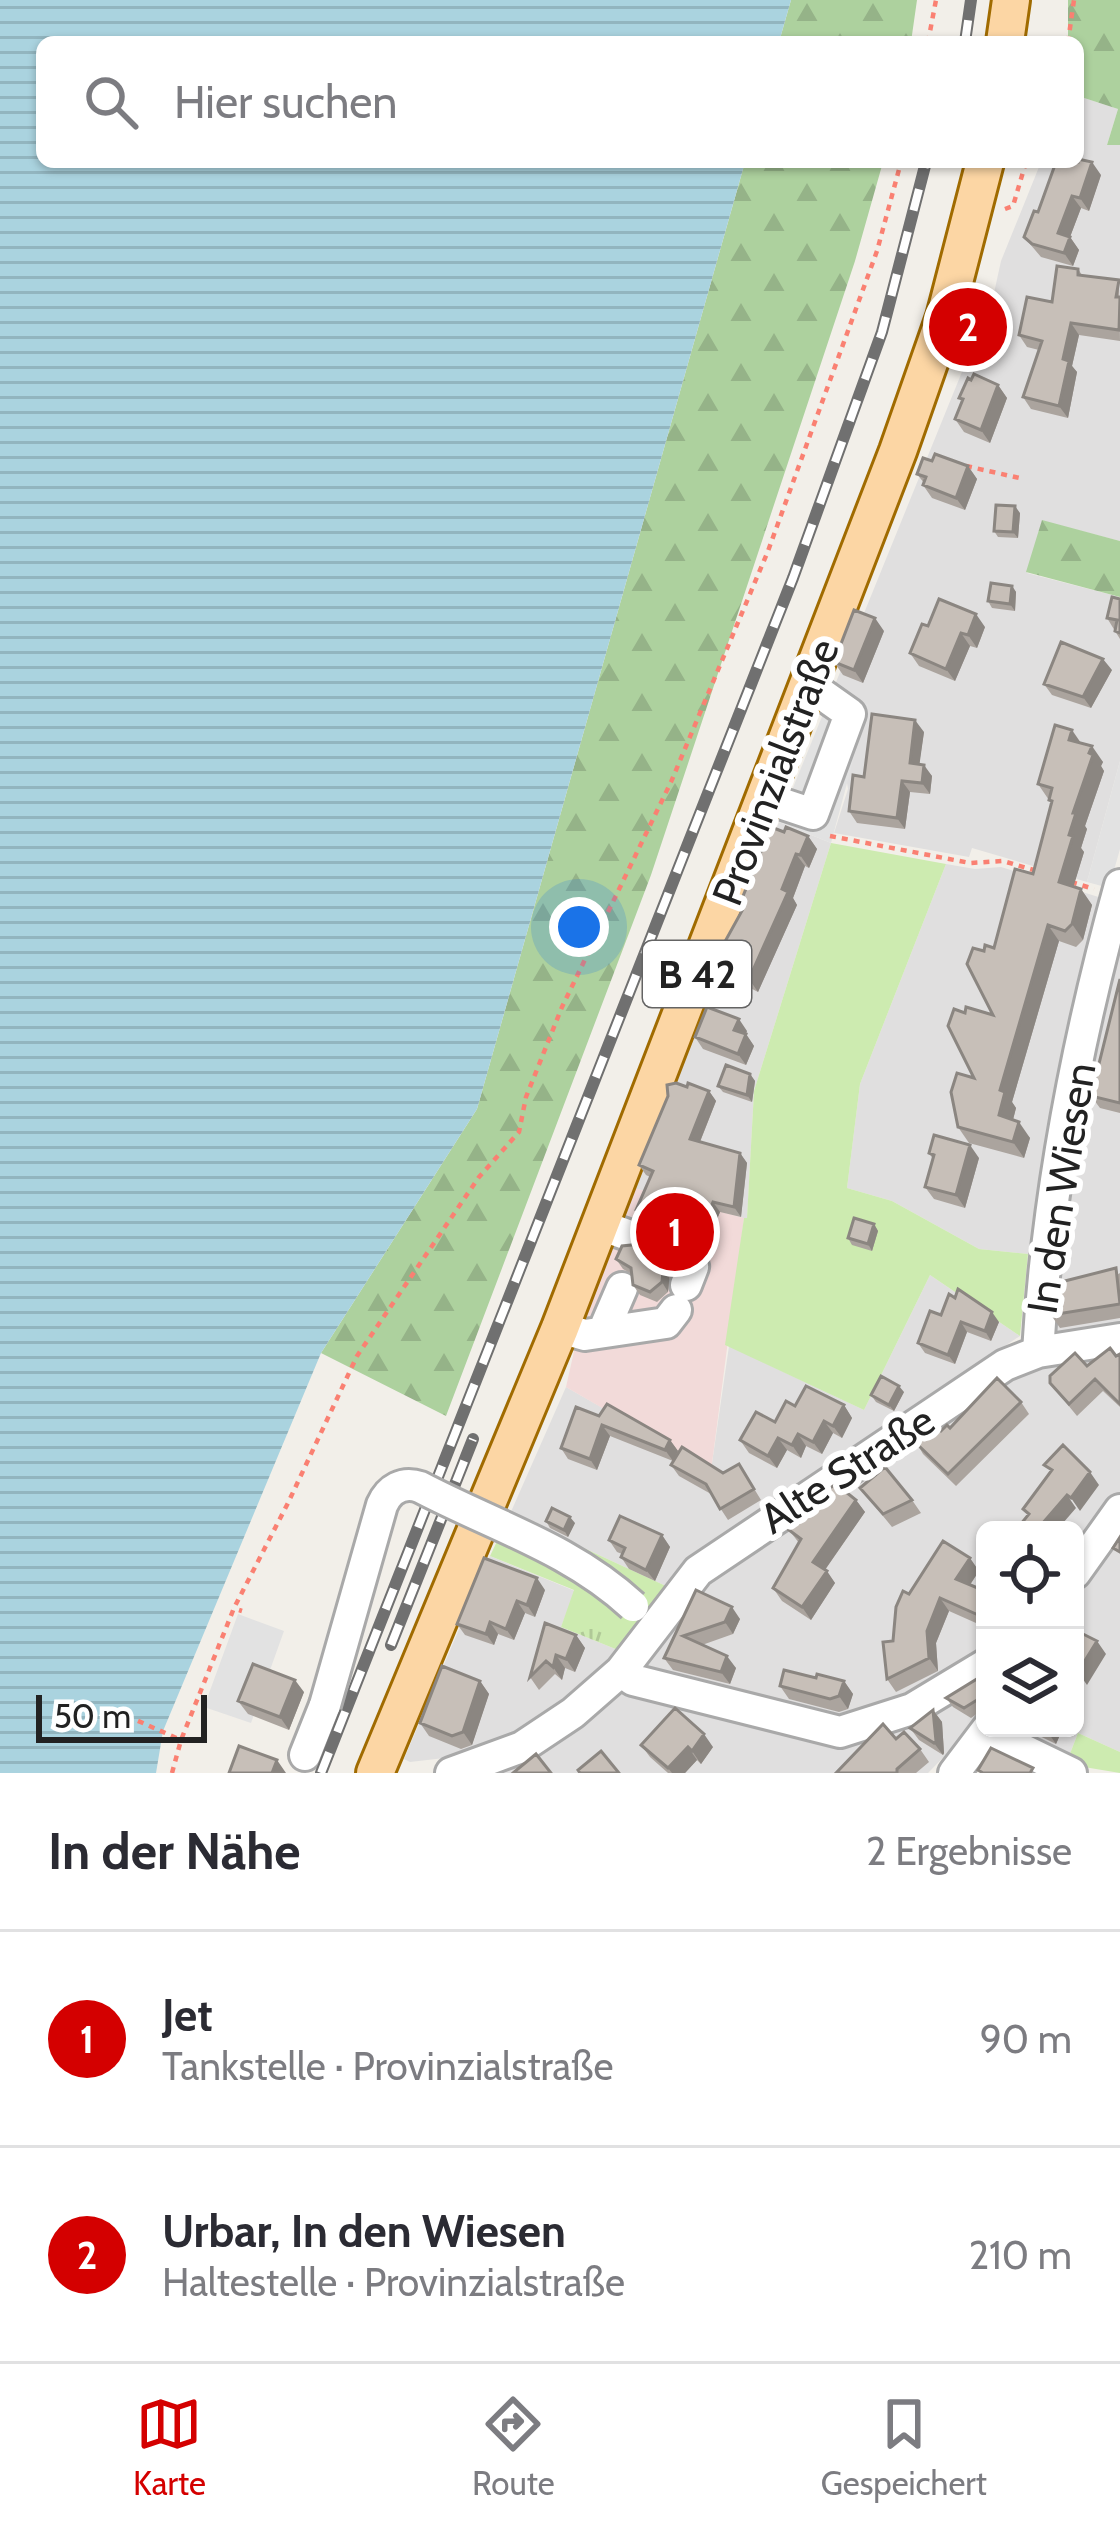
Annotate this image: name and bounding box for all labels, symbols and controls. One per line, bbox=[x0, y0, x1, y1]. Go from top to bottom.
search box bbox=[36, 36, 1084, 168]
icon: search bbox=[78, 69, 144, 135]
text: Hier suchen bbox=[174, 75, 398, 129]
pin: 2 bbox=[929, 282, 1007, 372]
street label: Provinzialstraße bbox=[700, 631, 850, 913]
your location bbox=[549, 897, 609, 957]
road number: B 42 bbox=[643, 941, 751, 1007]
street label: In den Wiesen bbox=[1016, 1059, 1106, 1317]
pin: 1 bbox=[636, 1187, 714, 1277]
street label: Alte Straße bbox=[750, 1394, 944, 1544]
map controls bbox=[976, 1521, 1084, 1737]
button: locate bbox=[976, 1521, 1084, 1629]
button: layers bbox=[976, 1629, 1084, 1737]
scale bar bbox=[36, 1689, 207, 1742]
text: 50 m bbox=[54, 1696, 131, 1736]
text: In der Nähe bbox=[48, 1820, 301, 1882]
text: 2 Ergebnisse bbox=[866, 1827, 1072, 1875]
text: Jet bbox=[162, 1988, 213, 2042]
text: 1 bbox=[80, 2015, 94, 2063]
text: 90 m bbox=[980, 2015, 1072, 2063]
text: Tankstelle · Provinzialstraße bbox=[162, 2042, 614, 2090]
text: Urbar, In den Wiesen bbox=[162, 2204, 566, 2258]
text: 2 bbox=[77, 2231, 97, 2279]
text: 210 m bbox=[969, 2231, 1072, 2279]
text: Haltestelle · Provinzialstraße bbox=[162, 2258, 625, 2306]
tab: Karte bbox=[133, 2391, 206, 2503]
tab: Route bbox=[472, 2391, 555, 2503]
tab: Gespeichert bbox=[821, 2391, 987, 2503]

